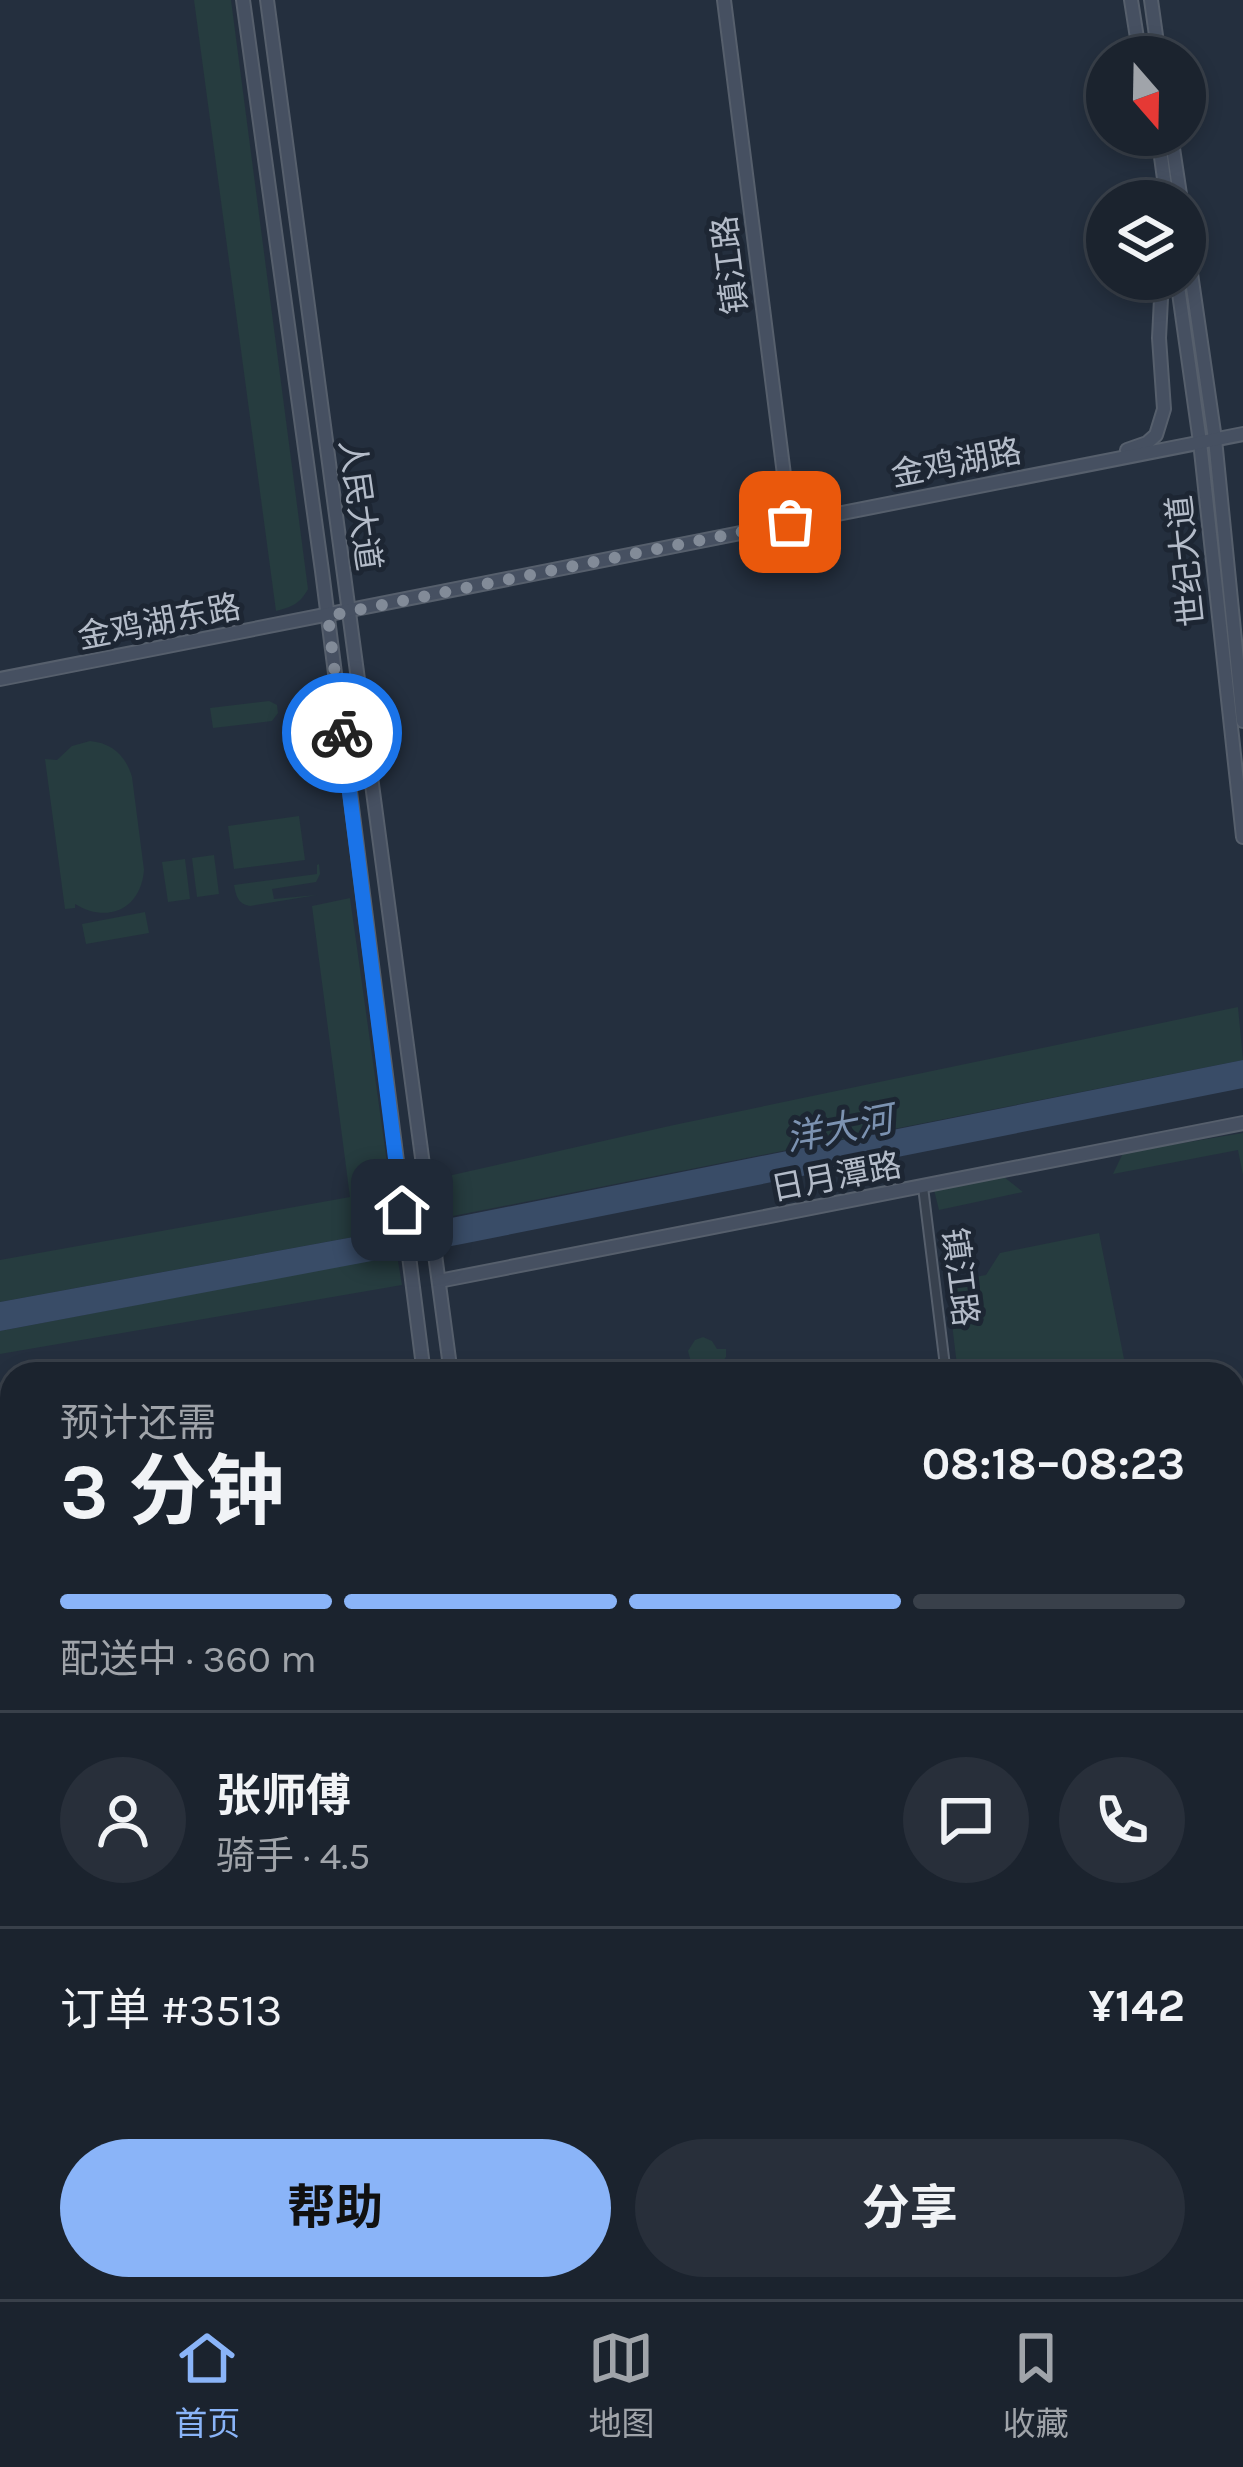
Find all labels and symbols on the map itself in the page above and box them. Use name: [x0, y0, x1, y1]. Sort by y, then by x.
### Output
north arrow: [1086, 36, 1206, 156]
street label: 镇江路: [705, 213, 755, 316]
street label: 金鸡湖路: [888, 432, 1025, 494]
street label: 人民大道: [332, 437, 388, 573]
pin: [739, 471, 841, 573]
street label: 世纪大道: [1160, 493, 1212, 629]
street label: 金鸡湖东路: [75, 588, 244, 656]
courier: [282, 673, 402, 793]
water label: 洋大河: [782, 1097, 902, 1160]
street label: 日月潭路: [768, 1146, 905, 1208]
pin: [351, 1159, 453, 1261]
street label: 镇江路: [935, 1226, 985, 1329]

